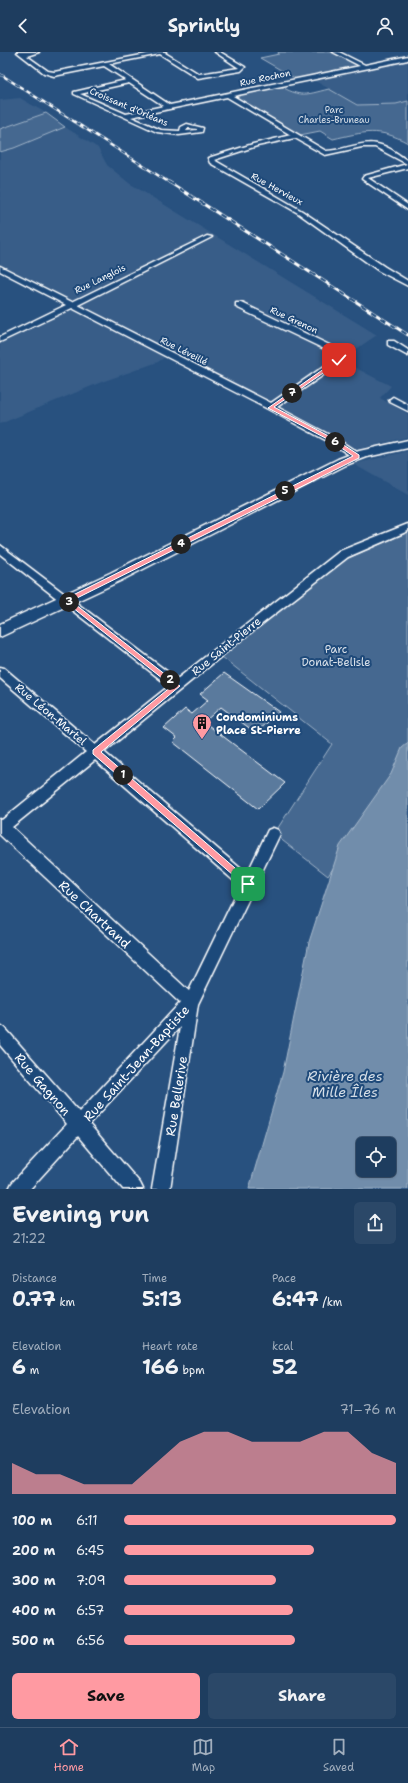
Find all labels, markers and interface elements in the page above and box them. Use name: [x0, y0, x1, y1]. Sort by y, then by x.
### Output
text: Sprintly: [168, 14, 240, 38]
icon: back: [12, 15, 34, 37]
icon: person: [374, 15, 396, 37]
street label: Rue Rochon: [239, 67, 292, 89]
street label: Croissant d'Orléans: [88, 85, 170, 129]
park label: Parc Charles-Bruneau: [298, 104, 370, 126]
street label: Rue Hervieux: [249, 170, 305, 208]
street label: Rue Langlois: [72, 261, 128, 297]
street label: Rue Grenon: [268, 304, 320, 336]
street label: Rue Léveillé: [158, 334, 210, 368]
pin: [322, 343, 356, 377]
icon: check: [328, 349, 350, 371]
pin: 7: [282, 383, 302, 403]
text: 7: [288, 385, 296, 400]
pin: 6: [325, 432, 345, 452]
text: 6: [331, 434, 339, 449]
pin: 5: [275, 481, 295, 501]
text: 5: [282, 483, 288, 498]
pin: 4: [171, 534, 191, 554]
text: 4: [177, 536, 185, 551]
pin: 3: [59, 592, 79, 612]
text: 3: [65, 594, 73, 609]
street label: Rue Saint-Pierre: [188, 614, 264, 679]
park label: Parc Donat-Belisle: [301, 642, 371, 670]
pin: 2: [160, 670, 180, 690]
text: 2: [166, 672, 174, 687]
street label: Rue Léon-Martel: [12, 680, 90, 749]
place label: Condominiums Place St-Pierre: [216, 710, 301, 738]
building icon: Condominiums Place St-Pierre: [191, 712, 213, 740]
pin: 1: [113, 765, 133, 785]
text: 1: [120, 767, 126, 782]
pin: [231, 867, 265, 901]
icon: arrive: [237, 873, 259, 895]
street label: Rue Chartrand: [55, 877, 134, 952]
street label: Rue Saint-Jean-Baptiste: [80, 1002, 193, 1125]
street label: Rue Gagnon: [11, 1050, 74, 1119]
street label: Rue Bellerive: [162, 1055, 191, 1137]
water label: Rivière des Mille Îles: [307, 1067, 383, 1101]
map controls: [356, 1137, 396, 1177]
button: locate: [356, 1137, 396, 1177]
text: Evening run: [12, 1200, 149, 1229]
button: share: [354, 1202, 396, 1244]
text: 21:22: [12, 1230, 46, 1247]
text: Distance: [12, 1271, 57, 1286]
text: Time: [142, 1271, 167, 1286]
text: Pace: [272, 1271, 296, 1286]
text: 0.77: [12, 1286, 56, 1312]
text: 5:13: [142, 1286, 182, 1312]
text: 6:47: [272, 1286, 319, 1312]
text: km: [56, 1295, 75, 1310]
text: /km: [319, 1295, 342, 1310]
text: Elevation: [12, 1339, 61, 1354]
text: Heart rate: [142, 1339, 198, 1354]
text: kcal: [272, 1339, 293, 1354]
text: 6: [12, 1354, 26, 1380]
text: 166: [142, 1354, 179, 1380]
text: 52: [272, 1354, 298, 1380]
text: m: [26, 1363, 39, 1378]
text: bpm: [179, 1363, 205, 1378]
text: Elevation: [12, 1401, 70, 1418]
text: 71–76 m: [340, 1401, 396, 1418]
text: 100 m: [12, 1512, 52, 1529]
text: 6:11: [76, 1512, 98, 1529]
text: 200 m: [12, 1542, 55, 1559]
text: 6:45: [76, 1542, 104, 1559]
text: 300 m: [12, 1572, 56, 1589]
text: 7:09: [76, 1572, 106, 1589]
text: 400 m: [12, 1602, 56, 1619]
text: 6:57: [76, 1602, 104, 1619]
text: 500 m: [12, 1632, 55, 1649]
text: 6:56: [76, 1632, 105, 1649]
button: Save: [12, 1673, 200, 1719]
button: Share: [208, 1673, 396, 1719]
tab: Home: [54, 1736, 84, 1775]
tab: Map: [192, 1736, 215, 1775]
tab: Saved: [323, 1736, 354, 1775]

